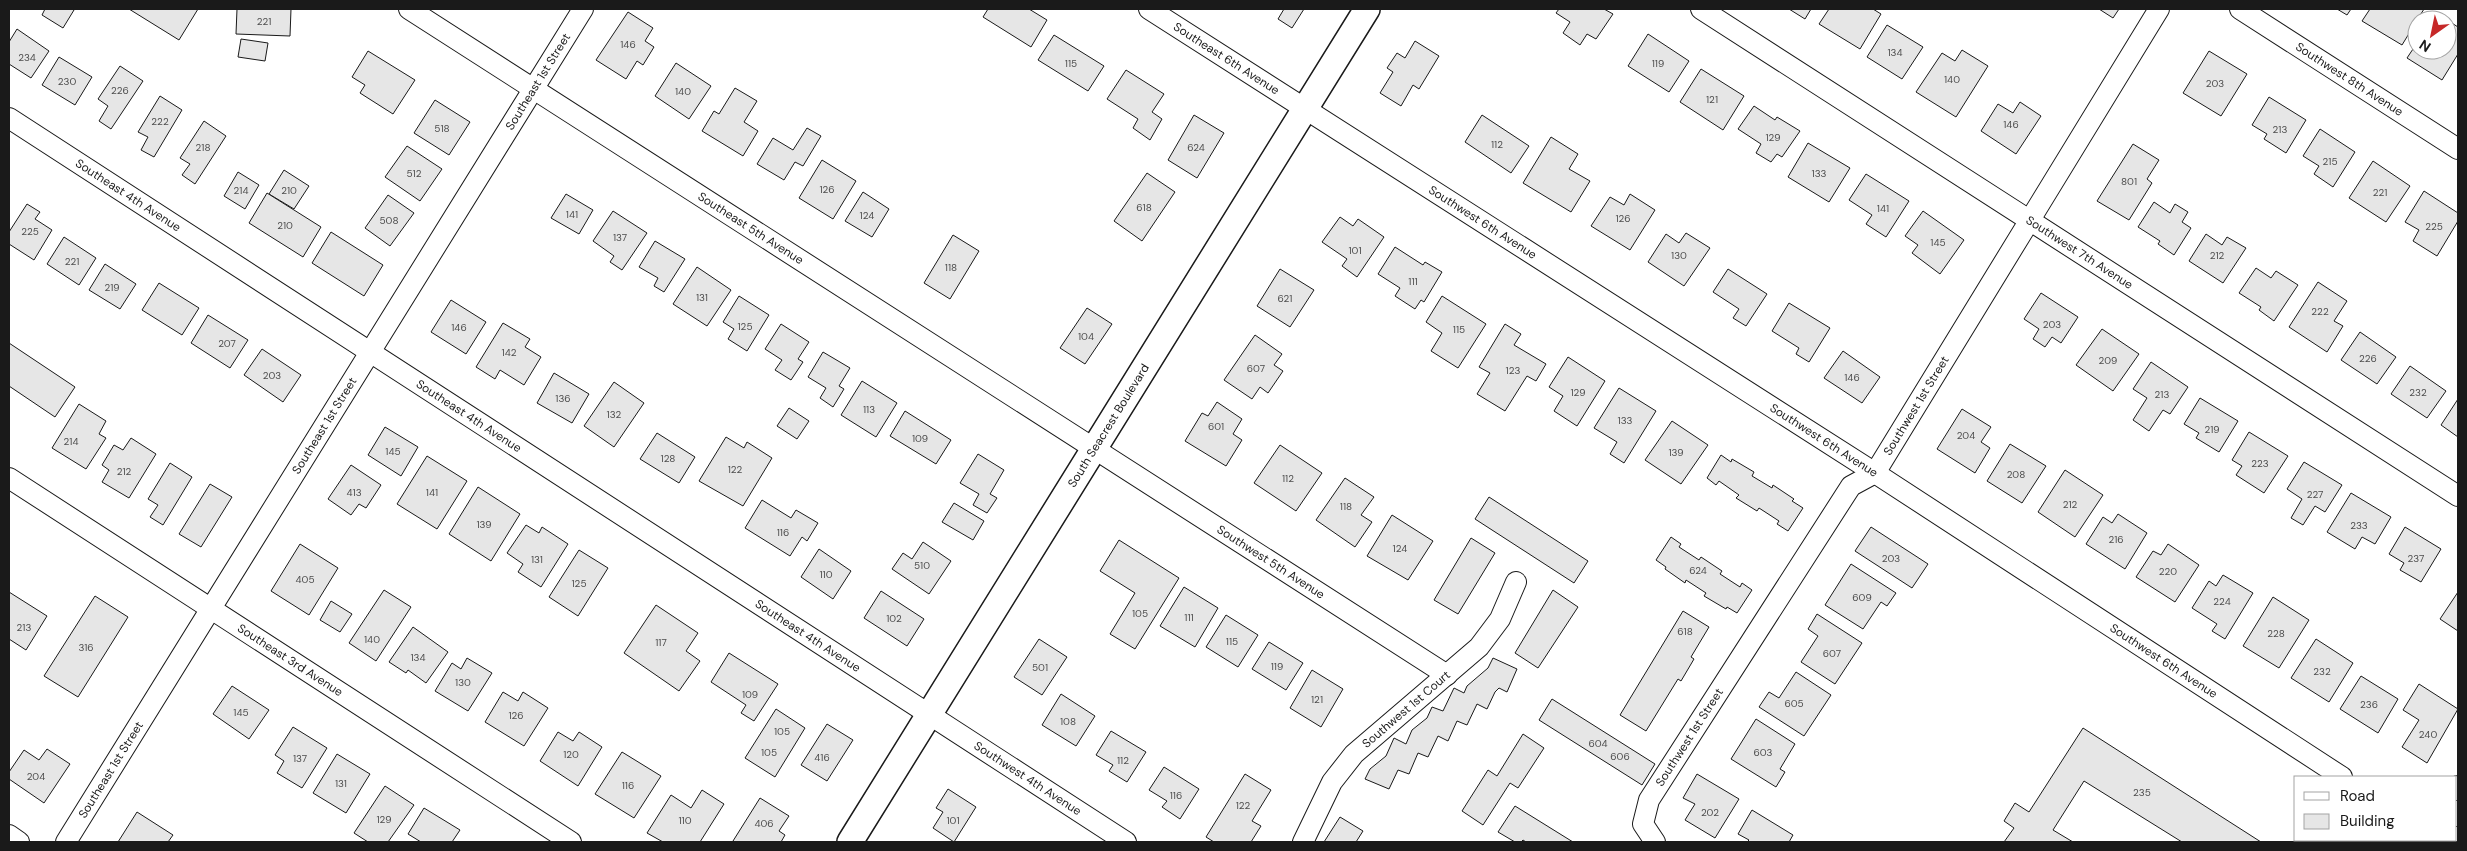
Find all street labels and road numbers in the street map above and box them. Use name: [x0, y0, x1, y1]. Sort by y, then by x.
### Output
street label: Southeast 6th Avenue: [1170, 19, 1283, 98]
street label: Southeast 1st Street: [502, 30, 574, 133]
street label: Southwest 8th Avenue: [2292, 39, 2406, 120]
street label: Southeast 4th Avenue: [72, 155, 184, 235]
street label: Southwest 6th Avenue: [1426, 182, 1540, 263]
street label: Southeast 5th Avenue: [695, 188, 807, 268]
street label: Southwest 7th Avenue: [2023, 212, 2136, 293]
street label: Southwest 1st Street: [1880, 353, 1953, 458]
street label: South Seacrest Boulevard: [1064, 361, 1153, 490]
street label: Southeast 1st Street: [288, 374, 361, 477]
street label: Southeast 4th Avenue: [413, 376, 525, 456]
street label: Southwest 6th Avenue: [1767, 400, 1881, 481]
street label: Southwest 5th Avenue: [1214, 521, 1328, 603]
street label: Southeast 4th Avenue: [752, 596, 864, 676]
street label: Southeast 3rd Avenue: [234, 620, 346, 700]
street label: Southwest 6th Avenue: [2107, 620, 2221, 702]
street label: Southwest 1st Court: [1359, 667, 1454, 752]
street label: Southwest 1st Street: [1652, 685, 1727, 789]
street label: Southeast 1st Street: [75, 718, 147, 821]
street label: Southwest 4th Avenue: [971, 738, 1085, 819]

